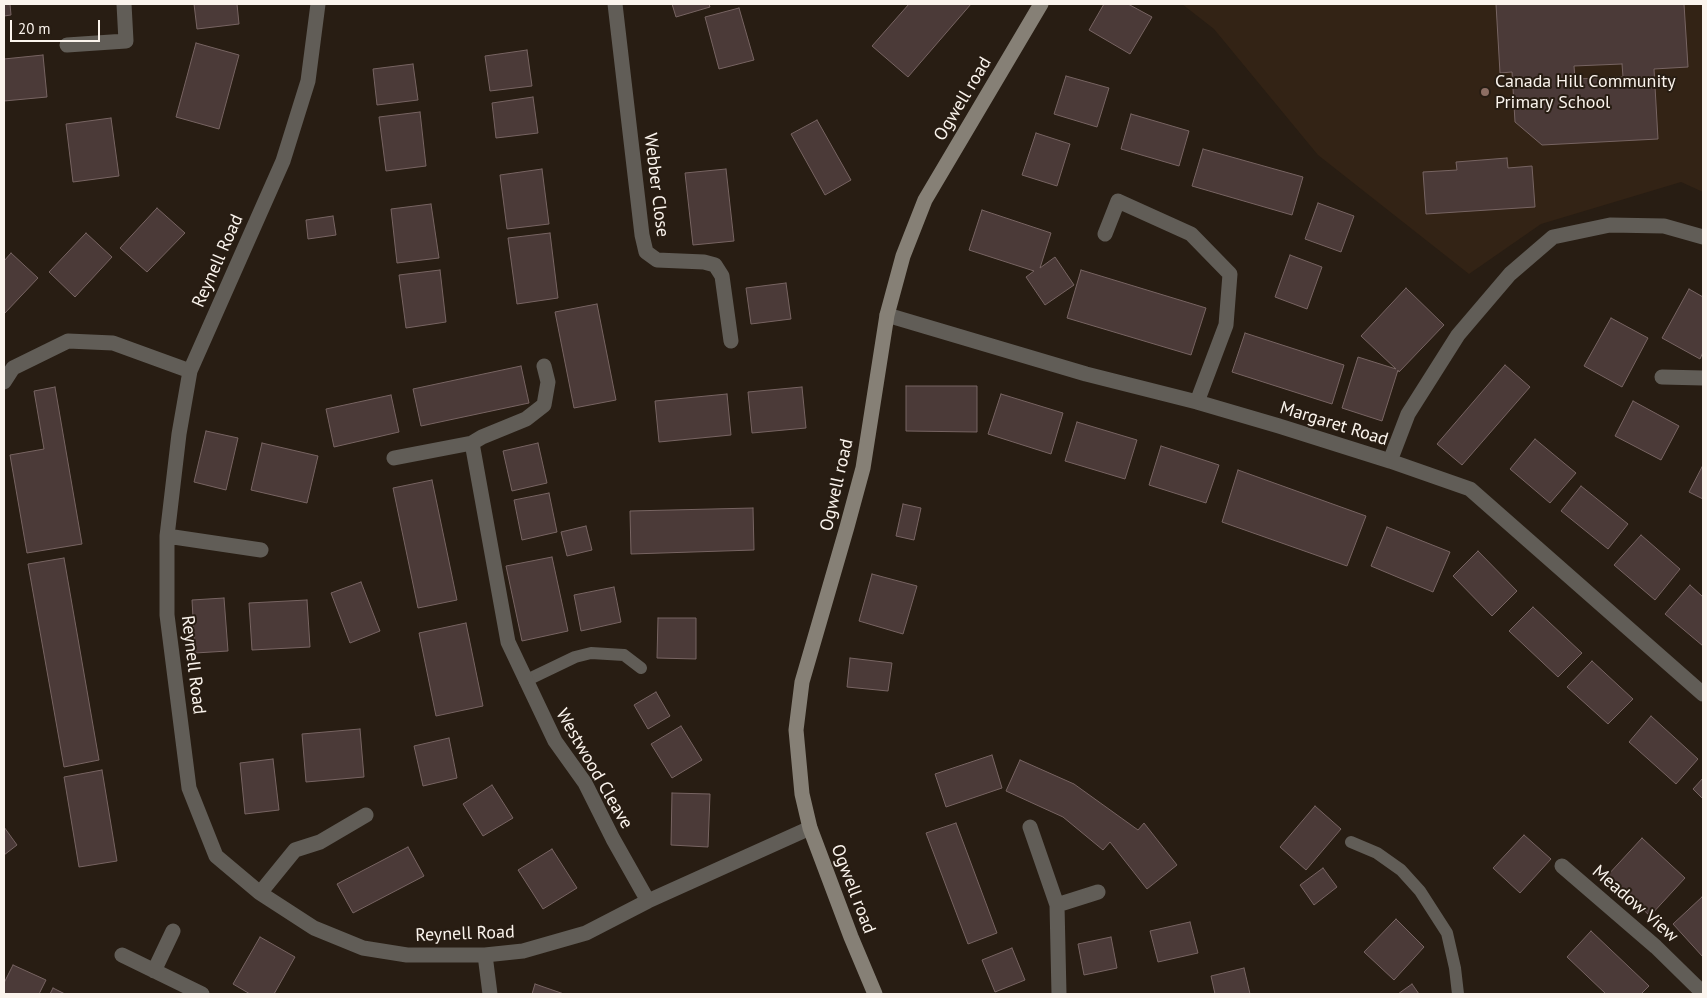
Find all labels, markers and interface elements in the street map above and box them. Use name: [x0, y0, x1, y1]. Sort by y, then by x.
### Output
scale bar: [12, 10, 102, 42]
text: 20 m: [18, 19, 51, 38]
street label: Ogwell road: [930, 53, 996, 145]
place label: Canada Hill Community Primary School: [1495, 71, 1676, 114]
marker: Canada Hill Community Primary School: [1479, 86, 1491, 98]
street label: Webber Close: [639, 132, 673, 238]
street label: Reynell Road: [188, 211, 248, 311]
street label: Margaret Road: [1277, 397, 1391, 451]
street label: Ogwell road: [816, 437, 858, 533]
street label: Reynell Road: [176, 614, 210, 716]
street label: Westwood Cleave: [551, 705, 637, 833]
street label: Ogwell road: [826, 841, 880, 937]
street label: Meadow View: [1588, 861, 1682, 947]
street label: Reynell Road: [415, 921, 515, 947]

